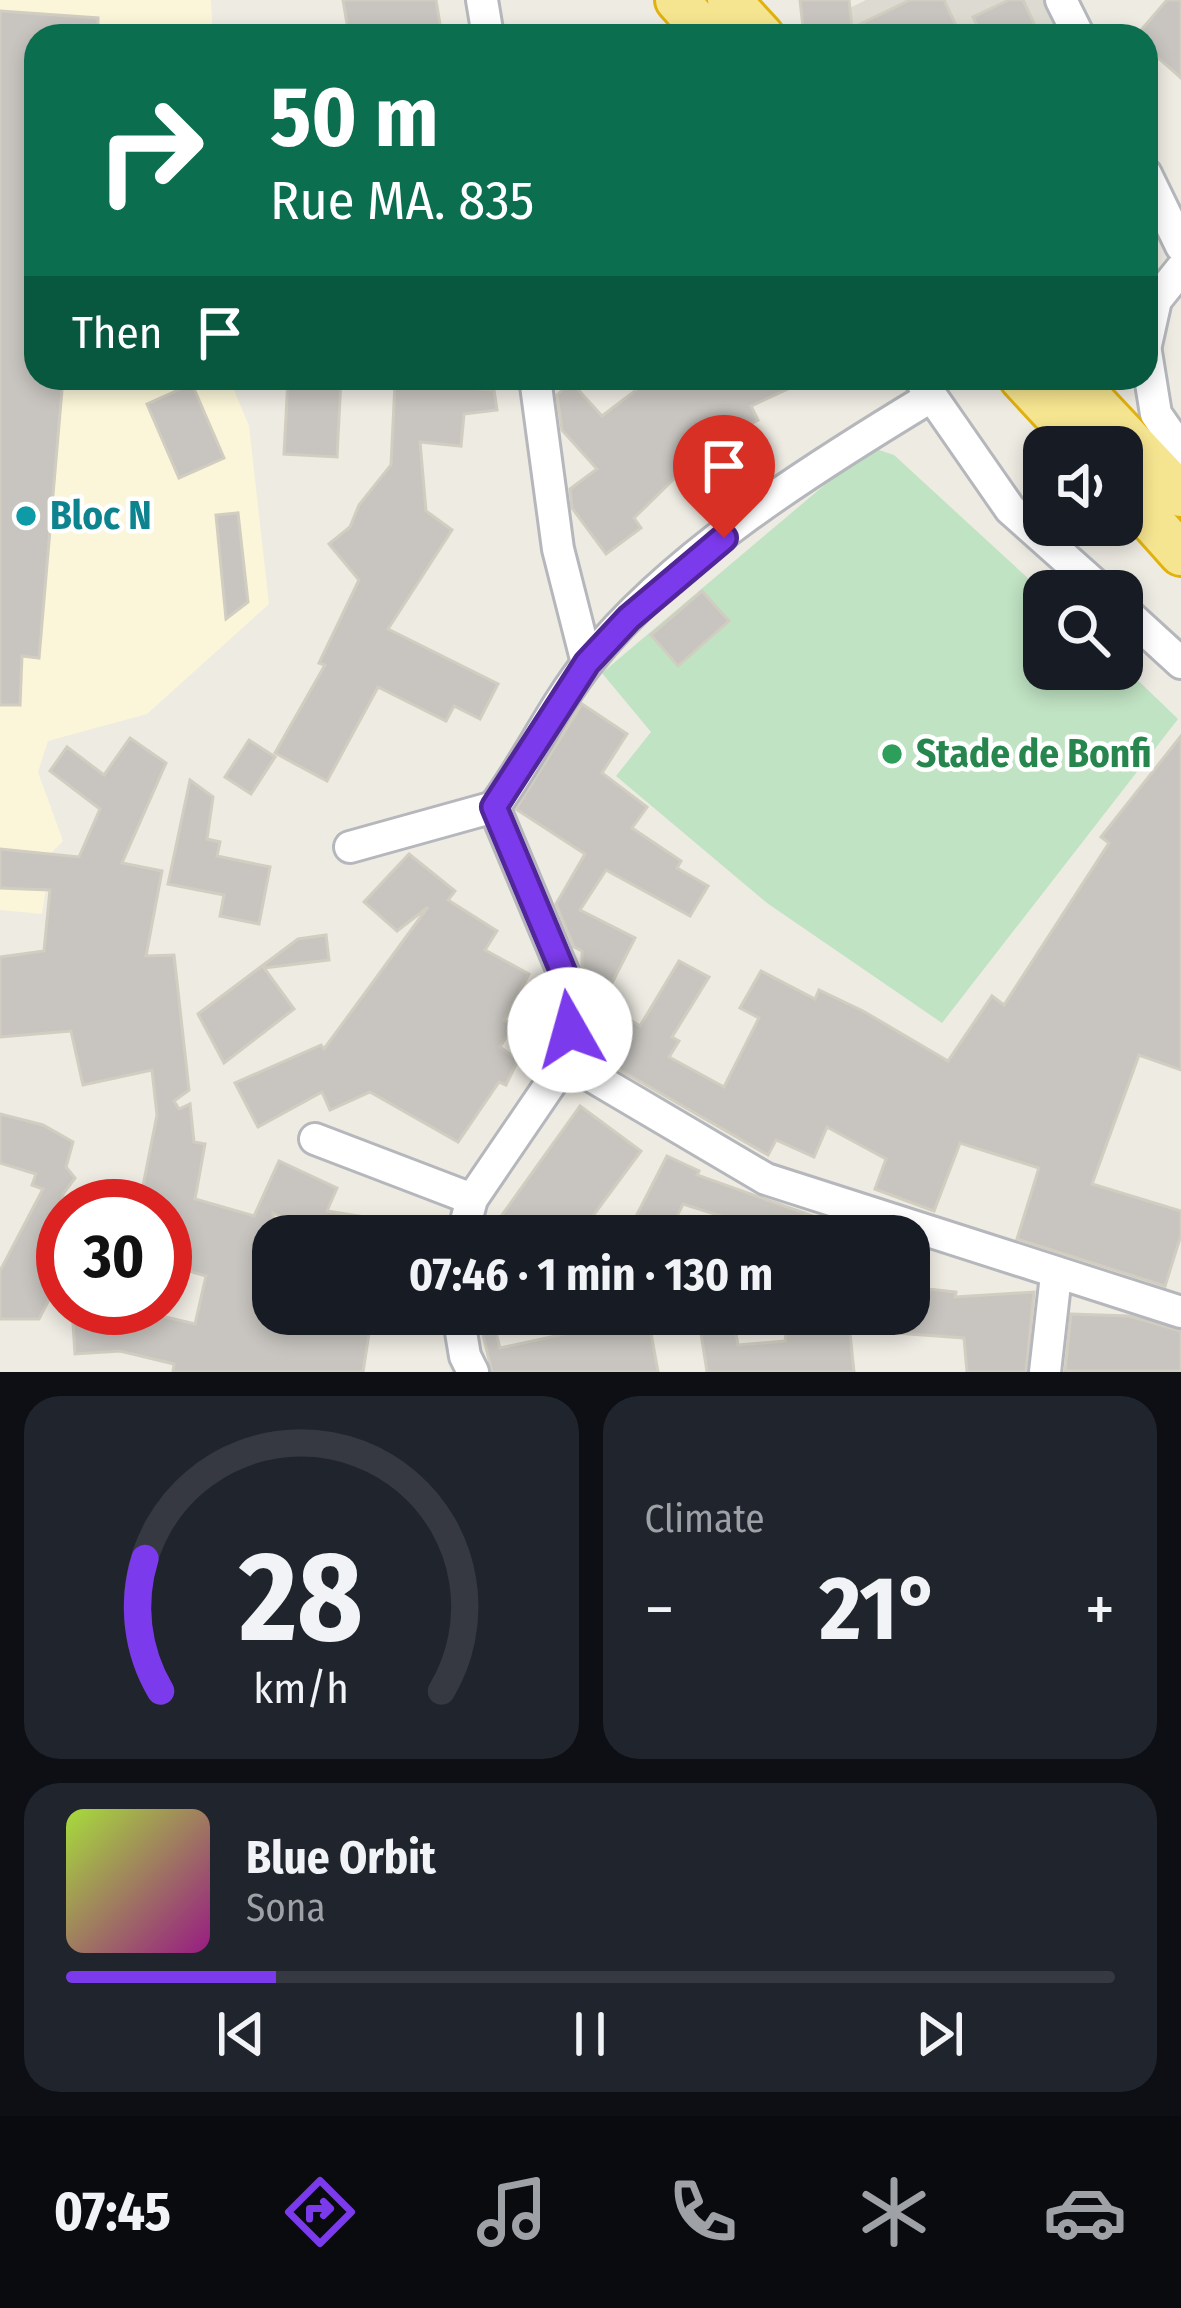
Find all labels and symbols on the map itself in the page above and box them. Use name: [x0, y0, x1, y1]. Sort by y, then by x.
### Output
pin: [673, 415, 775, 538]
place label: Bloc N: [50, 493, 152, 539]
marker: Bloc N: [13, 503, 39, 529]
place label: Stade de Bonfi: [916, 731, 1152, 777]
marker: Stade de Bonfi: [879, 741, 905, 767]
position arrow: [507, 967, 633, 1093]
speed limit sign: 30: [36, 1179, 192, 1335]

